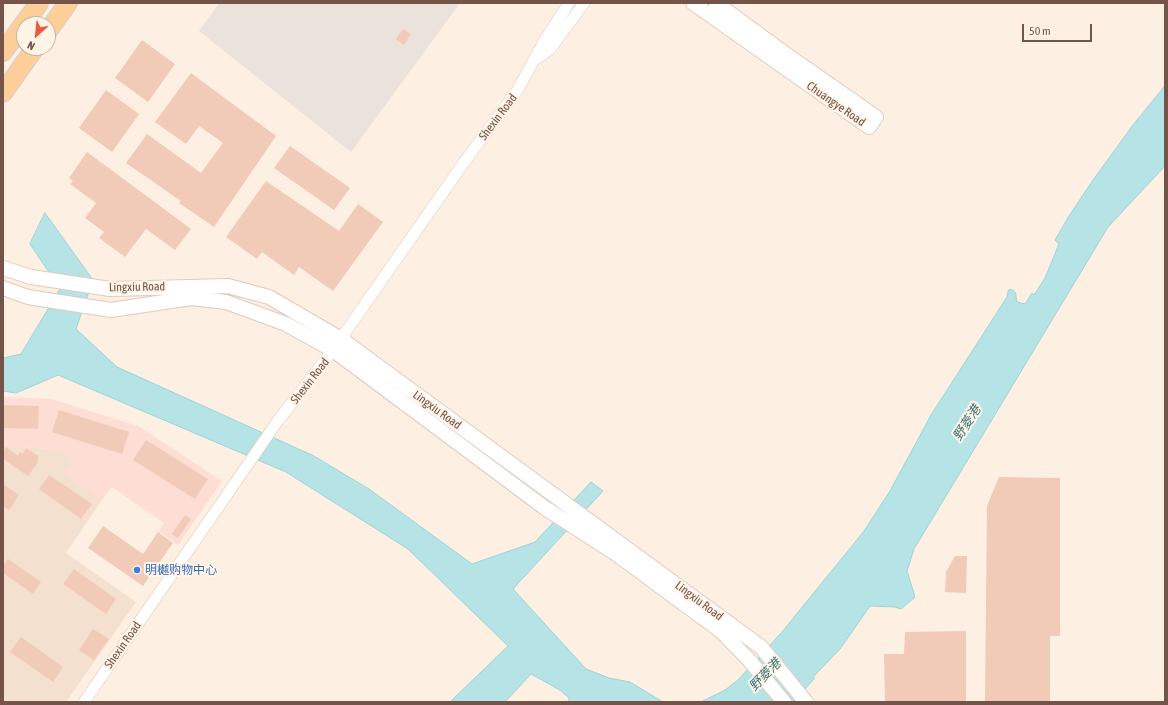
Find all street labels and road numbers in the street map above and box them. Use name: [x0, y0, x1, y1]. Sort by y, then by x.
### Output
street label: Chuangye Road: [804, 78, 868, 130]
street label: Shexin Road: [476, 91, 520, 143]
street label: Lingxiu Road: [109, 279, 165, 295]
street label: Shexin Road: [288, 355, 332, 407]
street label: Lingxiu Road: [410, 388, 464, 432]
street label: Lingxiu Road: [672, 578, 726, 624]
street label: Shexin Road: [102, 619, 144, 671]

